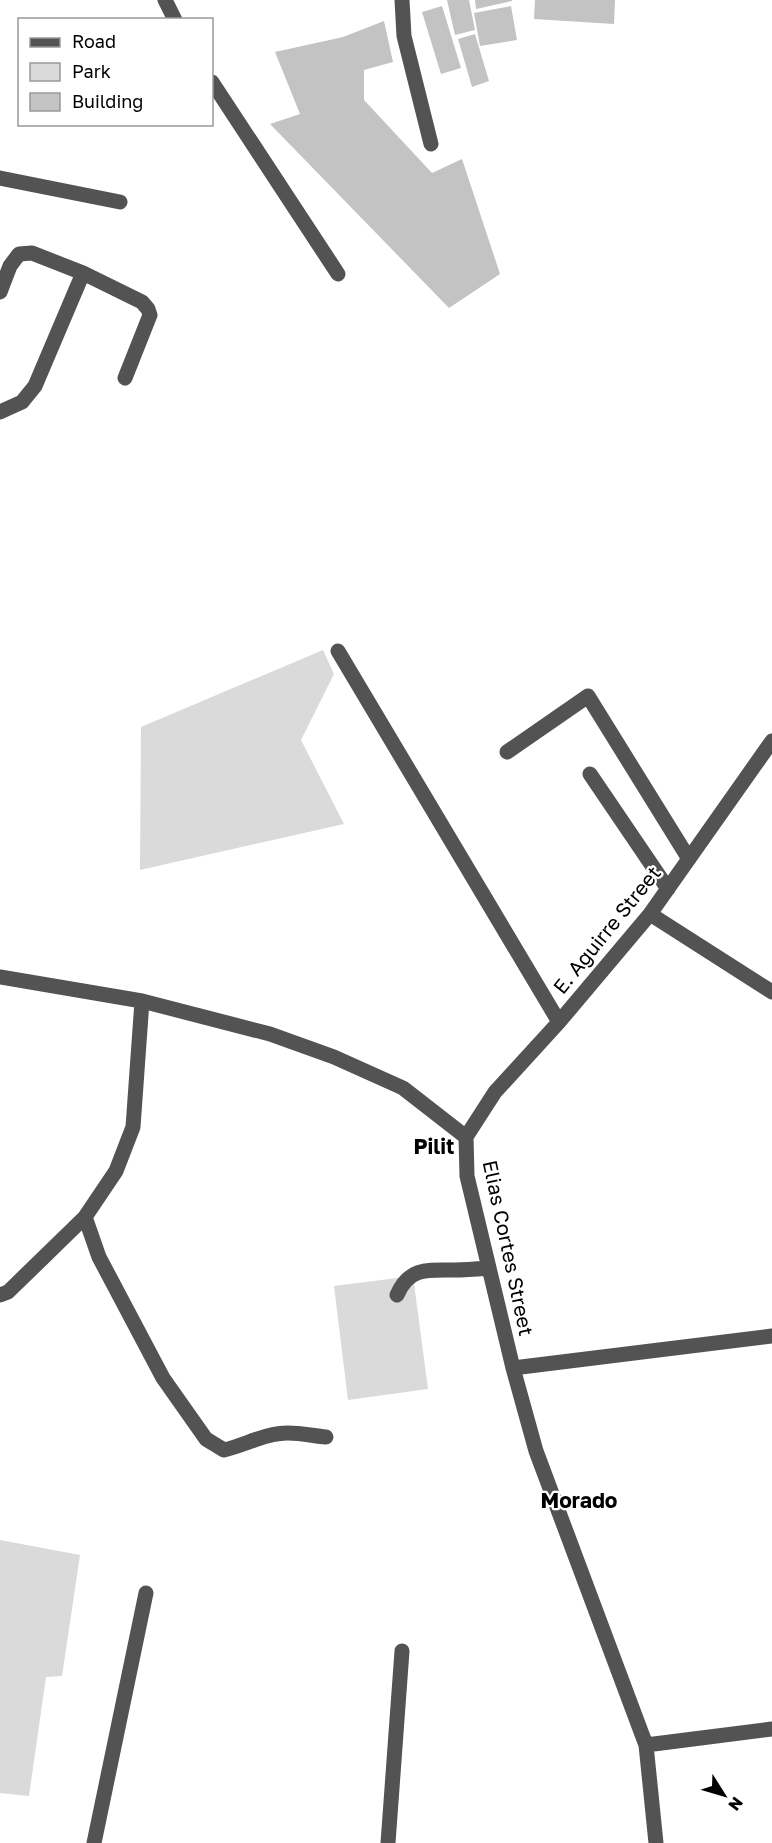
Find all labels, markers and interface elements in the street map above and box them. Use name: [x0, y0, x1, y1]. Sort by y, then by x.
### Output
legend: [18, 18, 213, 126]
text: Road: [72, 30, 116, 52]
text: Park: [72, 60, 111, 82]
text: Building: [72, 90, 143, 112]
street label: E. Aguirre Street: [547, 861, 665, 998]
district label: Pilit: [413, 1133, 455, 1159]
street label: Elias Cortes Street: [479, 1158, 539, 1338]
district label: Morado: [541, 1487, 617, 1513]
north arrow: [694, 1765, 754, 1825]
text: N: [724, 1793, 748, 1815]

